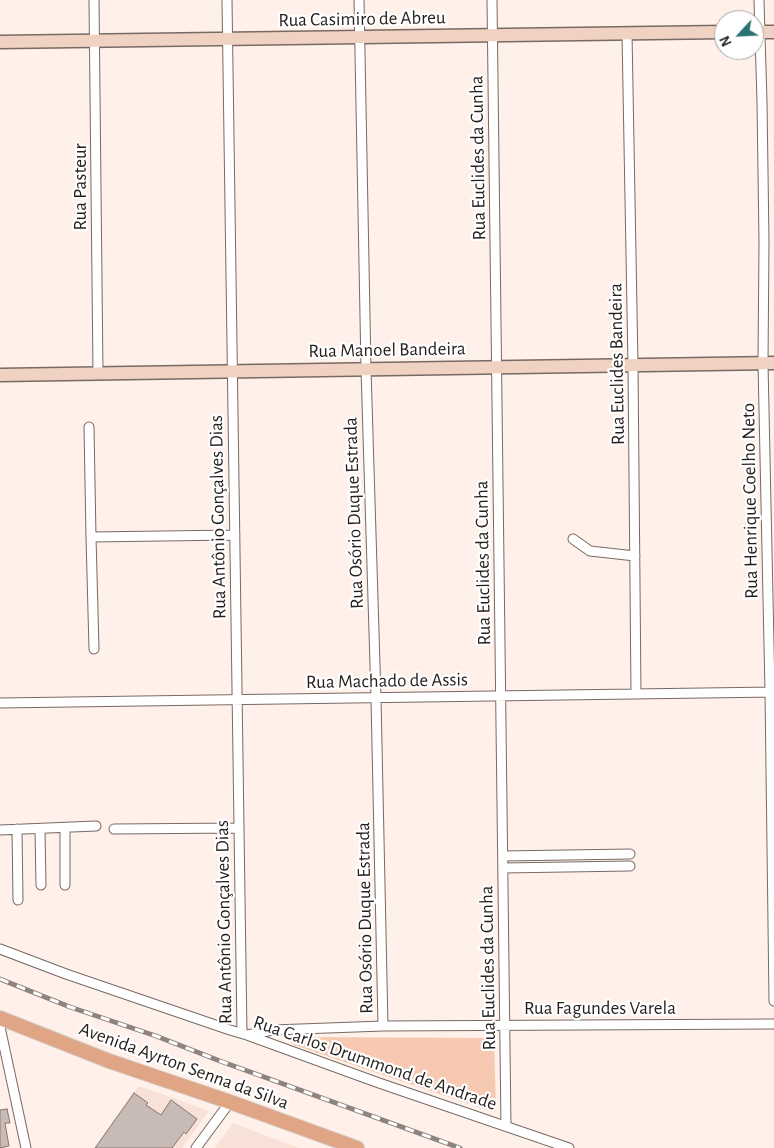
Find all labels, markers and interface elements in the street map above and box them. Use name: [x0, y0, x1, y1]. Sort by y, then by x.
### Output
street label: Rua Casimiro de Abreu: [278, 6, 446, 32]
north arrow: [714, 10, 764, 60]
text: N: [718, 34, 735, 48]
street label: Rua Euclides da Cunha: [465, 75, 491, 241]
street label: Rua Pasteur: [69, 143, 91, 231]
street label: Rua Euclides Bandeira: [604, 283, 630, 445]
street label: Rua Manoel Bandeira: [308, 337, 466, 363]
street label: Rua Henrique Coelho Neto: [737, 403, 763, 599]
street label: Rua Antônio Gonçalves Dias: [205, 415, 231, 619]
street label: Rua Osório Duque Estrada: [339, 417, 369, 609]
street label: Rua Euclides da Cunha: [470, 480, 496, 646]
street label: Rua Machado de Assis: [306, 668, 468, 694]
street label: Rua Antônio Gonçalves Dias: [211, 820, 237, 1024]
street label: Rua Osório Duque Estrada: [352, 822, 378, 1014]
street label: Rua Euclides da Cunha: [475, 885, 501, 1051]
street label: Rua Fagundes Varela: [524, 997, 676, 1019]
street label: Rua Carlos Drummond de Andrade: [250, 1011, 500, 1115]
street label: Avenida Ayrton Senna da Silva: [76, 1017, 292, 1115]

